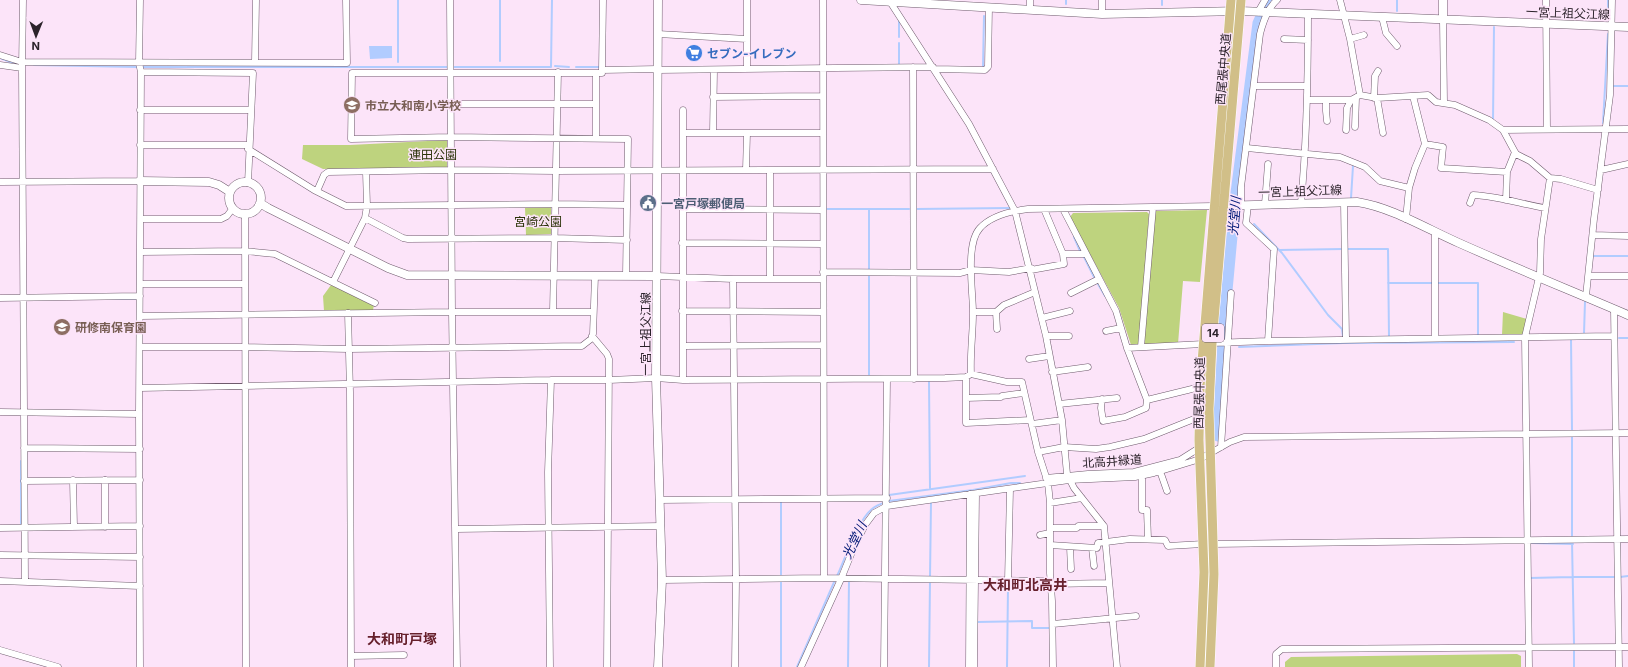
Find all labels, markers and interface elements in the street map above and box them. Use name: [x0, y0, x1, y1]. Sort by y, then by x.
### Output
street label: 一宮上祖父江線: [1526, 4, 1610, 22]
north arrow: [16, 16, 56, 56]
street label: 西尾張中央道: [1212, 32, 1234, 106]
text: N: [32, 39, 40, 53]
supermarket icon: セブン-イレブン: [684, 43, 704, 63]
place label: セブン-イレブン: [707, 46, 797, 61]
school or university icon: 市立大和南小学校: [342, 95, 362, 115]
place label: 市立大和南小学校: [365, 98, 461, 113]
park label: 連田公園: [409, 147, 457, 162]
street label: 一宮上祖父江線: [1258, 182, 1342, 200]
public building icon: 一宮戸塚郵便局: [638, 193, 658, 213]
water label: 光堂川: [1224, 194, 1244, 236]
place label: 一宮戸塚郵便局: [661, 196, 745, 211]
park label: 宮崎公園: [514, 214, 562, 229]
street label: 一宮上祖父江線: [638, 292, 653, 376]
school or university icon: 研修南保育園: [52, 317, 72, 337]
place label: 研修南保育園: [75, 320, 147, 335]
road number: 14: [1202, 324, 1224, 342]
street label: 西尾張中央道: [1191, 357, 1207, 429]
street label: 北高井緑道: [1082, 451, 1142, 471]
water label: 光堂川: [838, 517, 871, 561]
district label: 大和町北高井: [983, 576, 1067, 593]
district label: 大和町戸塚: [367, 630, 437, 647]

